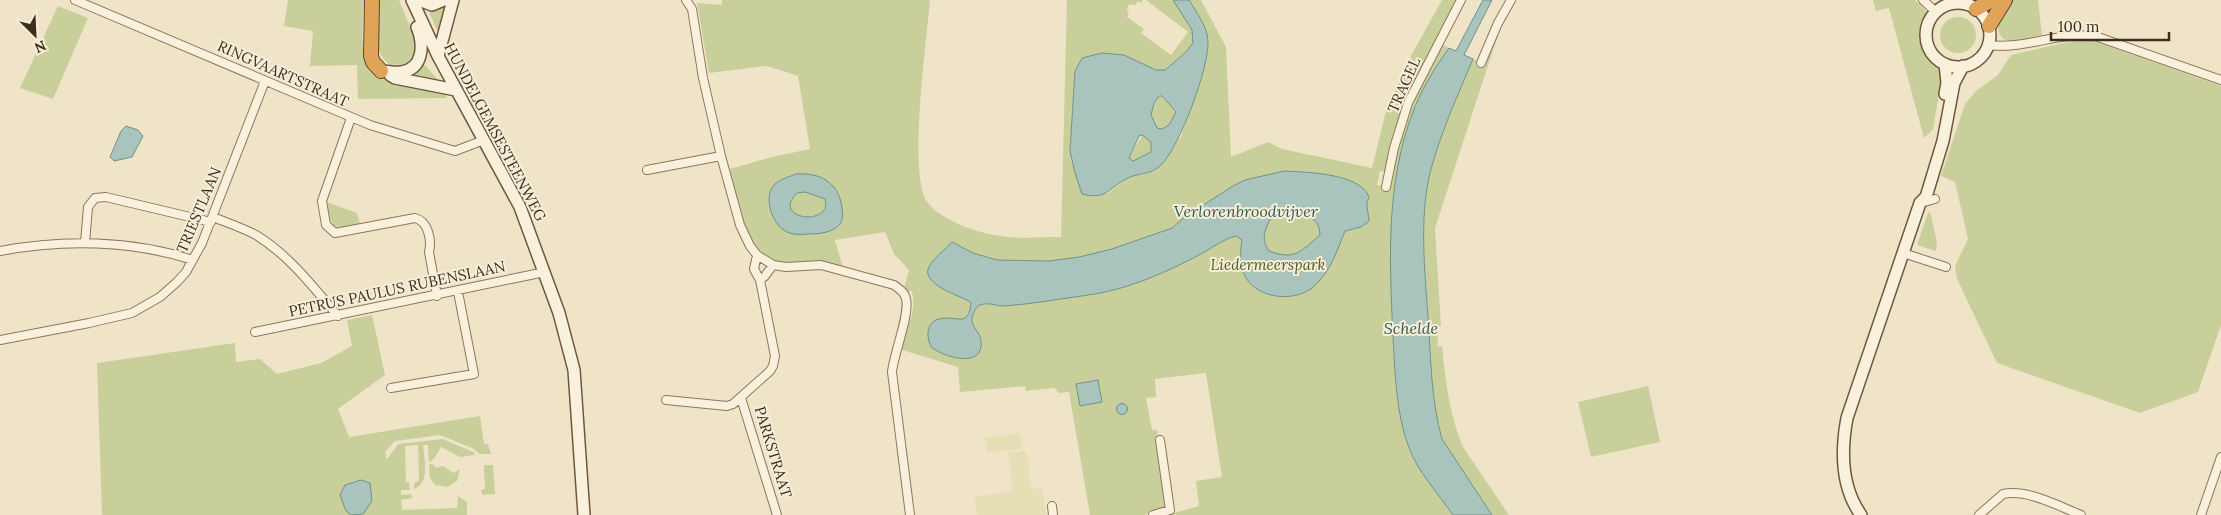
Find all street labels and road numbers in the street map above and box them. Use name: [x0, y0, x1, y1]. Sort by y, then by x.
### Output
street label: RINGVAARTSTRAAT: [215, 36, 352, 111]
street label: HUNDELGEMSESTEENWEG: [440, 39, 551, 225]
street label: TRAGEL: [1383, 54, 1424, 115]
street label: TRIESTLAAN: [172, 164, 225, 256]
street label: PETRUS PAULUS RUBENSLAAN: [287, 256, 507, 321]
street label: PARKSTRAAT: [751, 404, 797, 500]

